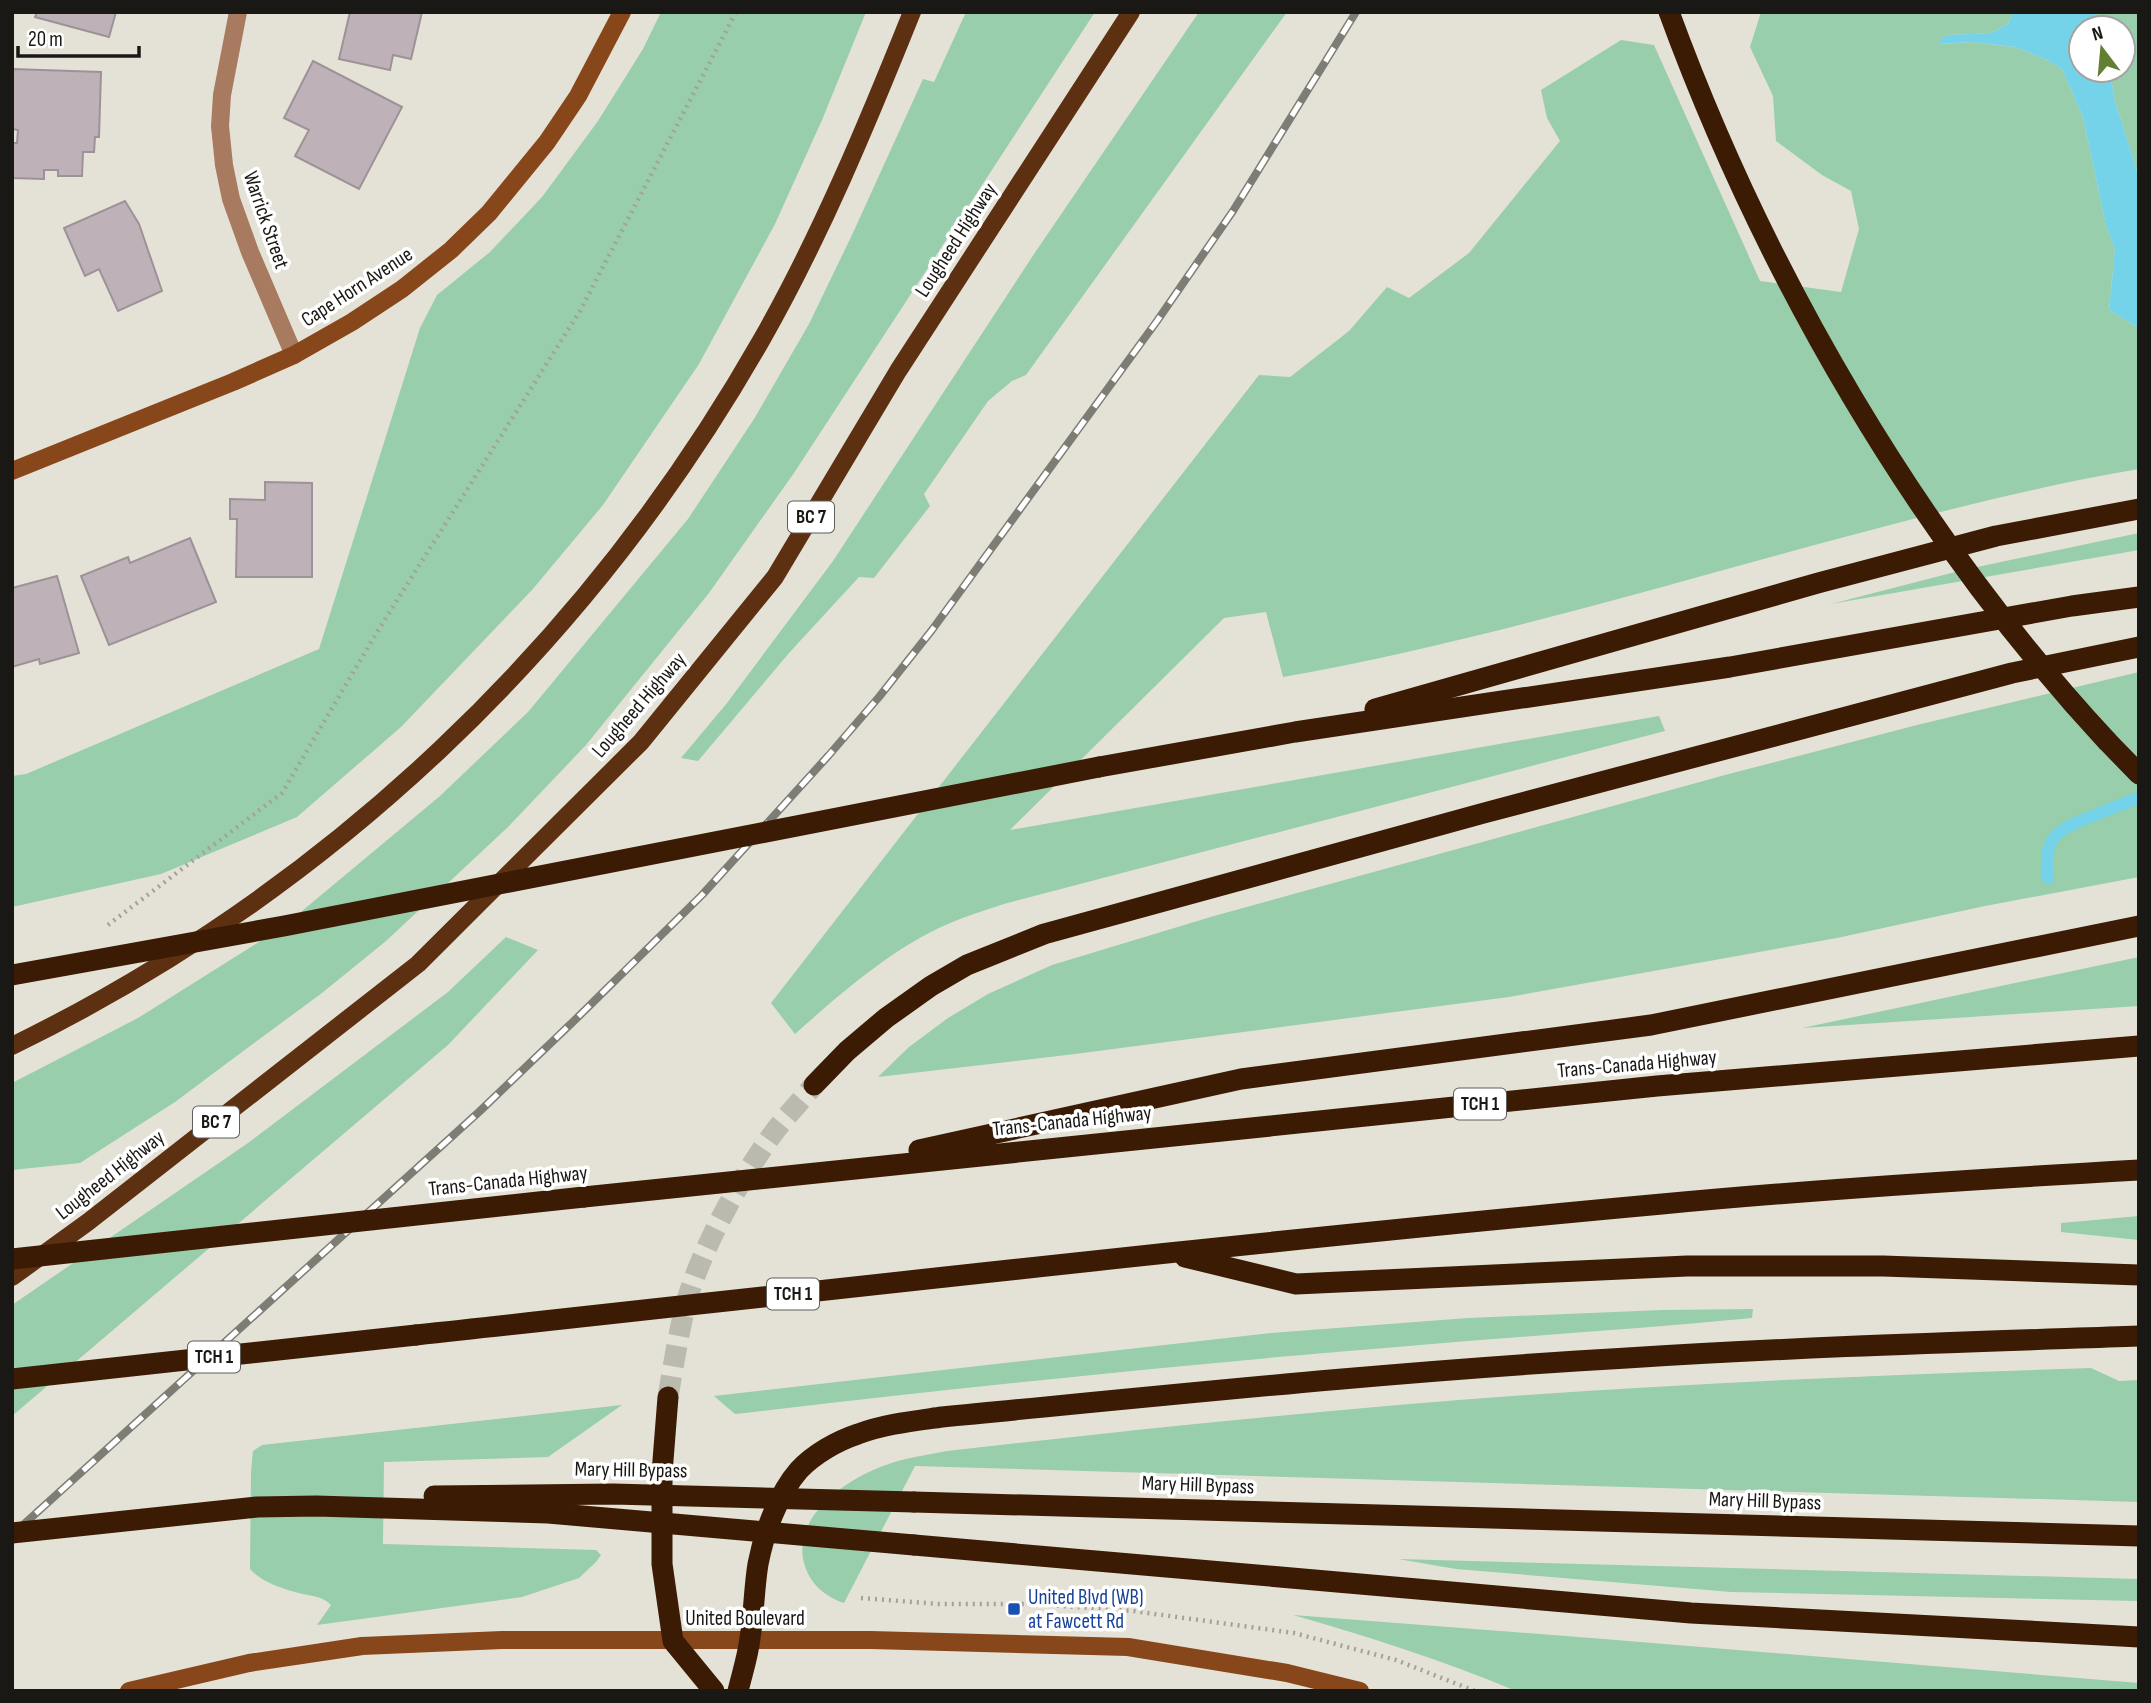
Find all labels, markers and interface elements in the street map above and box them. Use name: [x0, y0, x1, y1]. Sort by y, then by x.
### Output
scale bar: [18, 14, 138, 58]
north arrow: [2067, 14, 2137, 84]
text: N: [2090, 22, 2106, 47]
text: 20 m: [28, 27, 63, 52]
street label: Warrick Street: [238, 168, 294, 272]
street label: Lougheed Highway: [910, 178, 1002, 302]
street label: Cape Horn Avenue: [297, 242, 417, 332]
road number: BC 7: [788, 502, 834, 532]
street label: Lougheed Highway: [587, 647, 691, 763]
street label: Trans-Canada Highway: [1556, 1045, 1718, 1083]
road number: TCH 1: [1454, 1088, 1506, 1120]
street label: Trans-Canada Highway: [991, 1100, 1153, 1142]
road number: BC 7: [193, 1106, 239, 1138]
street label: Lougheed Highway: [51, 1125, 169, 1225]
street label: Trans-Canada Highway: [427, 1160, 589, 1202]
road number: TCH 1: [767, 1278, 819, 1310]
road number: TCH 1: [188, 1342, 240, 1372]
street label: Mary Hill Bypass: [574, 1457, 688, 1483]
street label: Mary Hill Bypass: [1141, 1471, 1255, 1499]
street label: Mary Hill Bypass: [1708, 1487, 1822, 1515]
place label: United Blvd (WB) at Fawcett Rd: [1028, 1585, 1143, 1634]
marker: United Blvd (WB) at Fawcett Rd: [1006, 1601, 1022, 1617]
street label: United Boulevard: [685, 1606, 805, 1631]

